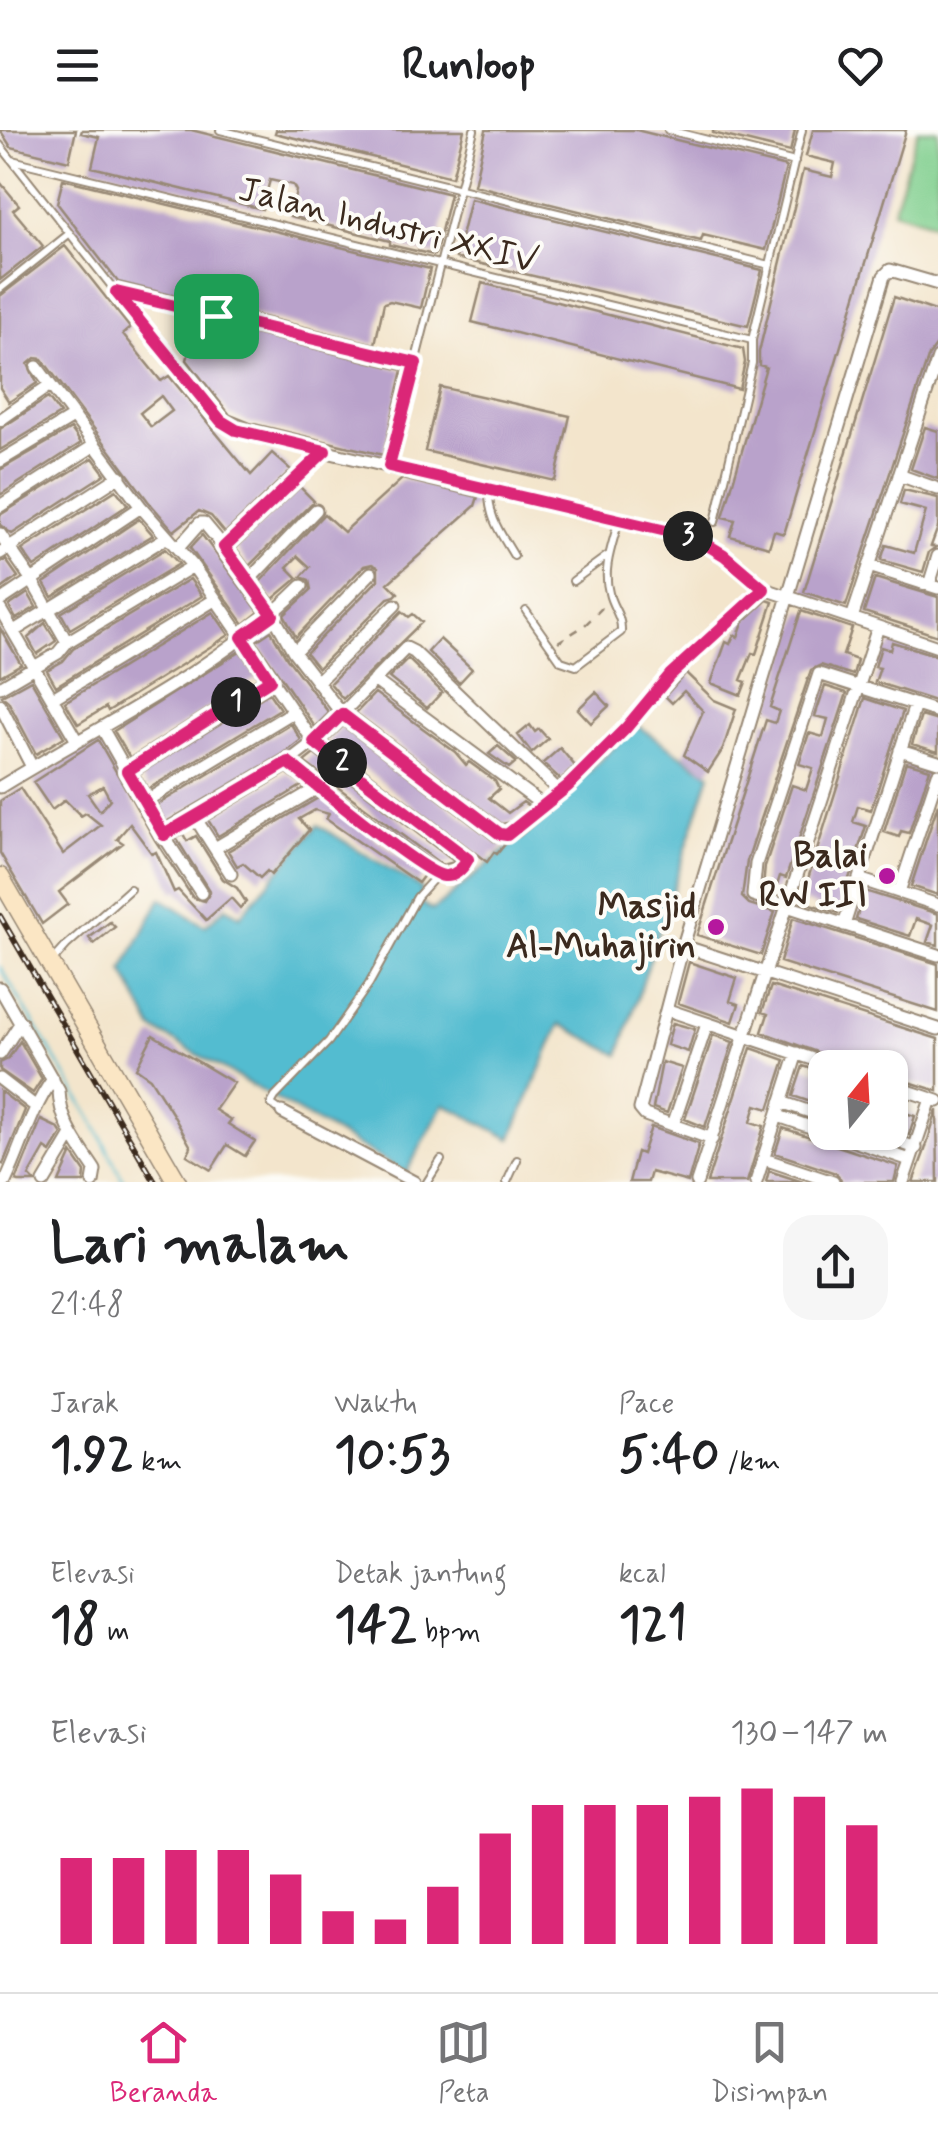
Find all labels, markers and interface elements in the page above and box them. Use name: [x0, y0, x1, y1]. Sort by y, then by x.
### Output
text: Runloop: [402, 36, 536, 95]
icon: menu: [50, 38, 105, 93]
icon: heart: [833, 38, 888, 93]
street label: Jalan Industri XXIV: [234, 167, 542, 285]
pin: [174, 274, 259, 359]
icon: arrive: [189, 289, 244, 344]
pin: 3: [663, 511, 713, 561]
text: 3: [682, 517, 694, 554]
pin: 1: [211, 677, 261, 727]
text: 1: [230, 683, 242, 720]
pin: 2: [317, 738, 367, 788]
text: 2: [335, 744, 349, 781]
place label: Balai RW III: [759, 833, 867, 919]
marker: Balai RW III: [876, 865, 898, 887]
place label: Masjid Al-Muhajirin: [506, 884, 696, 971]
marker: Masjid Al-Muhajirin: [705, 916, 727, 938]
north arrow: [808, 1050, 908, 1150]
map controls: [808, 1050, 908, 1150]
text: Lari malam: [50, 1210, 350, 1282]
button: share: [783, 1215, 888, 1320]
text: 21:48: [50, 1284, 124, 1326]
text: Jarak: [50, 1386, 119, 1423]
text: Waktu: [334, 1386, 417, 1423]
text: Pace: [619, 1386, 674, 1423]
text: 1.92: [50, 1423, 134, 1489]
text: 10:53: [334, 1423, 450, 1489]
text: 5:40: [619, 1423, 720, 1489]
text: km: [134, 1444, 182, 1481]
text: /km: [720, 1444, 780, 1481]
text: Elevasi: [50, 1556, 135, 1593]
text: Detak jantung: [334, 1556, 507, 1593]
text: kcal: [619, 1556, 666, 1593]
text: 18: [50, 1593, 100, 1659]
text: 142: [334, 1593, 417, 1659]
text: 121: [619, 1593, 687, 1659]
text: m: [100, 1614, 130, 1651]
text: bpm: [417, 1614, 481, 1651]
text: Elevasi: [50, 1712, 147, 1754]
text: 130–147 m: [731, 1712, 888, 1754]
tab: Beranda: [110, 2015, 217, 2112]
tab: Peta: [436, 2015, 491, 2112]
tab: Disimpan: [711, 2015, 828, 2112]

